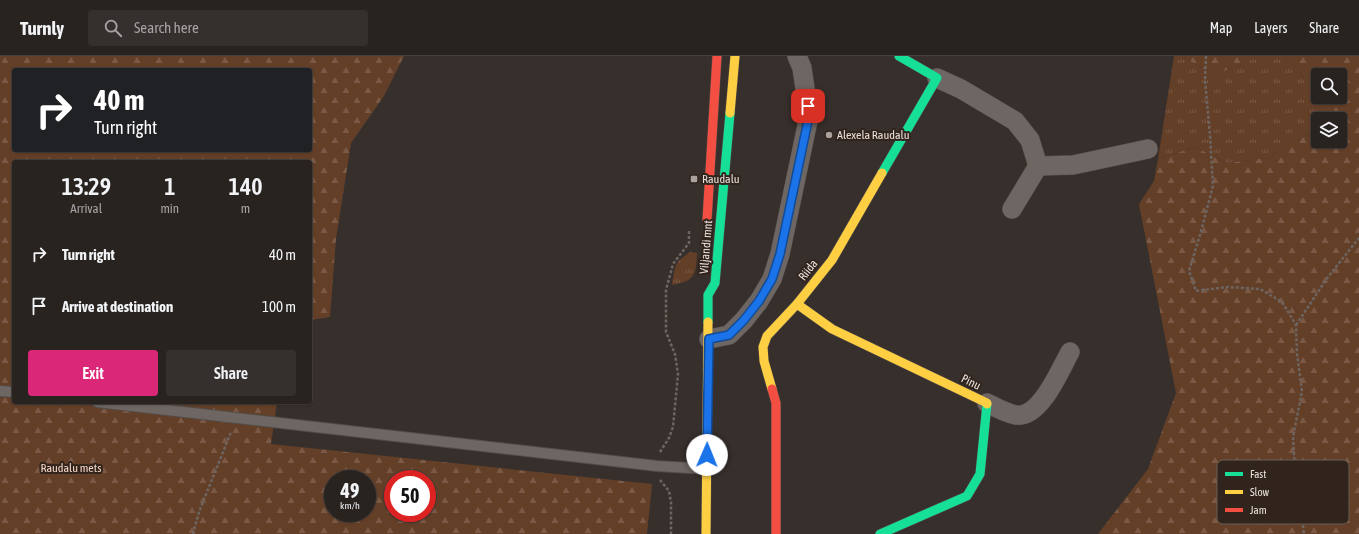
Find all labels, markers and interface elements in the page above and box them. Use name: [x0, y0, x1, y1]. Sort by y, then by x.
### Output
search box: [88, 10, 368, 46]
text: Turnly: [20, 17, 64, 39]
icon: search: [102, 17, 124, 39]
text: Search here: [134, 19, 199, 36]
text: Map: [1210, 20, 1232, 36]
text: Layers: [1254, 20, 1287, 36]
text: Share: [1309, 20, 1339, 36]
map controls: [1311, 68, 1347, 148]
button: search: [1311, 68, 1347, 104]
icon: right: [28, 84, 80, 136]
text: 40 m: [94, 84, 144, 116]
pin: [791, 89, 825, 123]
icon: arrive: [797, 95, 819, 117]
button: layers: [1311, 112, 1347, 148]
text: Turn right: [94, 117, 157, 138]
place label: Alexela Raudalu: [837, 128, 910, 142]
marker: Alexela Raudalu: [824, 130, 834, 140]
place label: Raudalu: [702, 172, 740, 186]
text: 13:29: [62, 173, 111, 200]
text: 1: [164, 173, 175, 200]
text: 140: [229, 173, 262, 200]
marker: Raudalu: [689, 174, 699, 184]
text: Arrival: [70, 201, 102, 216]
text: min: [160, 201, 179, 216]
text: m: [241, 201, 250, 216]
street label: Viljandi mnt: [697, 219, 715, 275]
icon: right: [28, 243, 50, 265]
text: Turn right: [62, 246, 115, 263]
text: 40 m: [269, 246, 296, 263]
street label: Riida: [795, 257, 821, 283]
icon: arrive: [28, 295, 50, 317]
text: Arrive at destination: [62, 298, 173, 315]
text: 100 m: [262, 298, 296, 315]
button: Exit: [28, 350, 158, 396]
button: Share: [166, 350, 296, 396]
street label: Pinu: [959, 371, 983, 393]
position arrow: [686, 434, 728, 476]
legend: [1217, 460, 1349, 524]
park label: Raudalu mets: [40, 461, 102, 475]
text: Fast: [1250, 468, 1266, 480]
speed limit sign: 50: [384, 470, 436, 522]
text: 49: [341, 479, 359, 502]
text: Slow: [1250, 486, 1269, 498]
text: km/h: [340, 500, 360, 511]
text: Jam: [1250, 504, 1267, 516]

